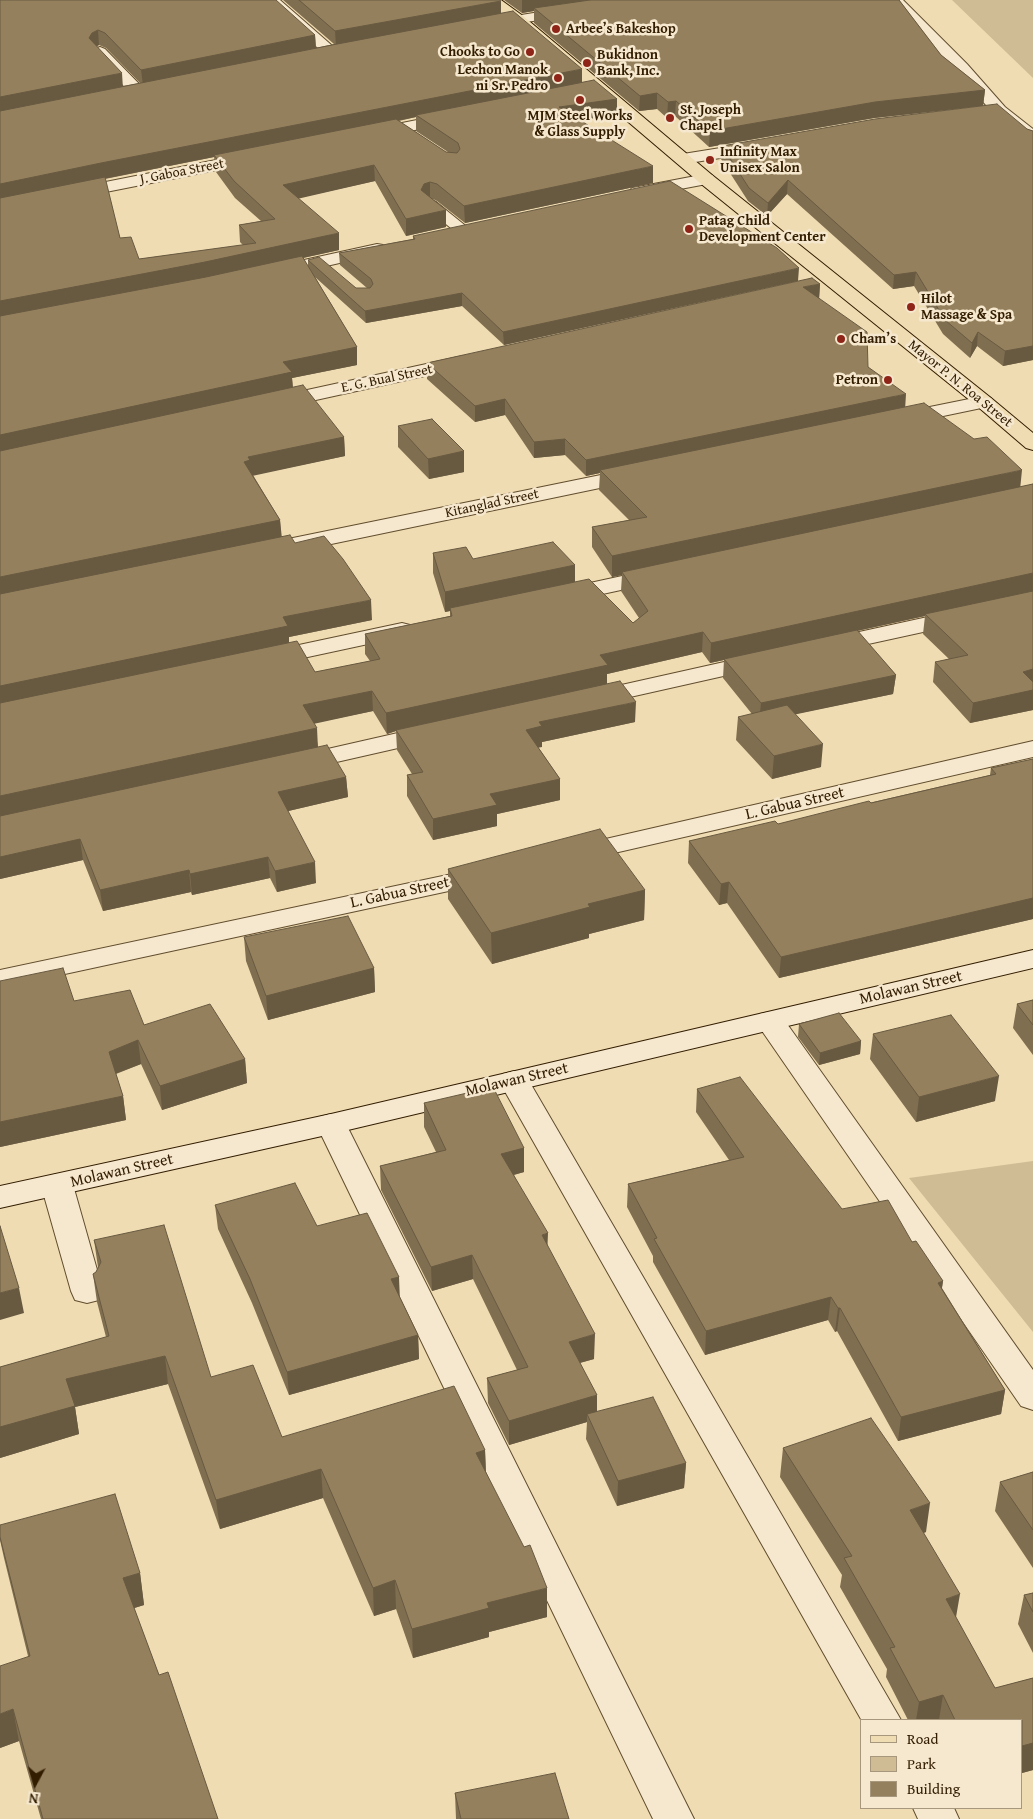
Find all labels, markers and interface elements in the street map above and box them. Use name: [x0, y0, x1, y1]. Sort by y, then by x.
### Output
place label: Arbee’s Bakeshop: [566, 21, 676, 37]
marker: Arbee’s Bakeshop: [550, 23, 562, 35]
place label: Chooks to Go: [440, 44, 520, 60]
marker: Chooks to Go: [524, 46, 536, 58]
place label: Bukidnon Bank, Inc.: [597, 47, 660, 80]
marker: Bukidnon Bank, Inc.: [581, 57, 593, 69]
place label: Lechon Manok ni Sr. Pedro: [458, 62, 548, 94]
marker: Lechon Manok ni Sr. Pedro: [552, 72, 564, 84]
marker: MJM Steel Works & Glass Supply: [574, 94, 586, 106]
place label: St. Joseph Chapel: [680, 102, 741, 134]
place label: MJM Steel Works & Glass Supply: [527, 108, 633, 140]
marker: St. Joseph Chapel: [664, 112, 676, 124]
place label: Infinity Max Unisex Salon: [720, 144, 800, 176]
marker: Infinity Max Unisex Salon: [704, 154, 716, 166]
street label: J. Gaboa Street: [139, 156, 225, 188]
place label: Patag Child Development Center: [699, 213, 826, 246]
marker: Patag Child Development Center: [683, 223, 695, 235]
place label: Hilot Massage & Spa: [921, 291, 1012, 324]
marker: Hilot Massage & Spa: [905, 301, 917, 313]
place label: Cham’s: [851, 331, 896, 347]
marker: Cham’s: [835, 333, 847, 345]
street label: Mayor P. N. Roa Street: [904, 337, 1016, 431]
street label: E. G. Bual Street: [340, 361, 434, 397]
place label: Petron: [836, 372, 878, 388]
marker: Petron: [882, 374, 894, 386]
street label: Kitanglad Street: [444, 486, 540, 522]
street label: L. Gabua Street: [744, 783, 846, 825]
street label: L. Gabua Street: [349, 873, 451, 913]
street label: Molawan Street: [858, 967, 964, 1009]
street label: Molawan Street: [464, 1059, 570, 1101]
street label: Molawan Street: [69, 1150, 175, 1192]
legend: [860, 1719, 1023, 1809]
text: Road: [907, 1728, 938, 1749]
text: Park: [907, 1753, 936, 1774]
north arrow: [10, 1759, 60, 1809]
text: Building: [907, 1778, 960, 1799]
text: N: [28, 1788, 39, 1809]

